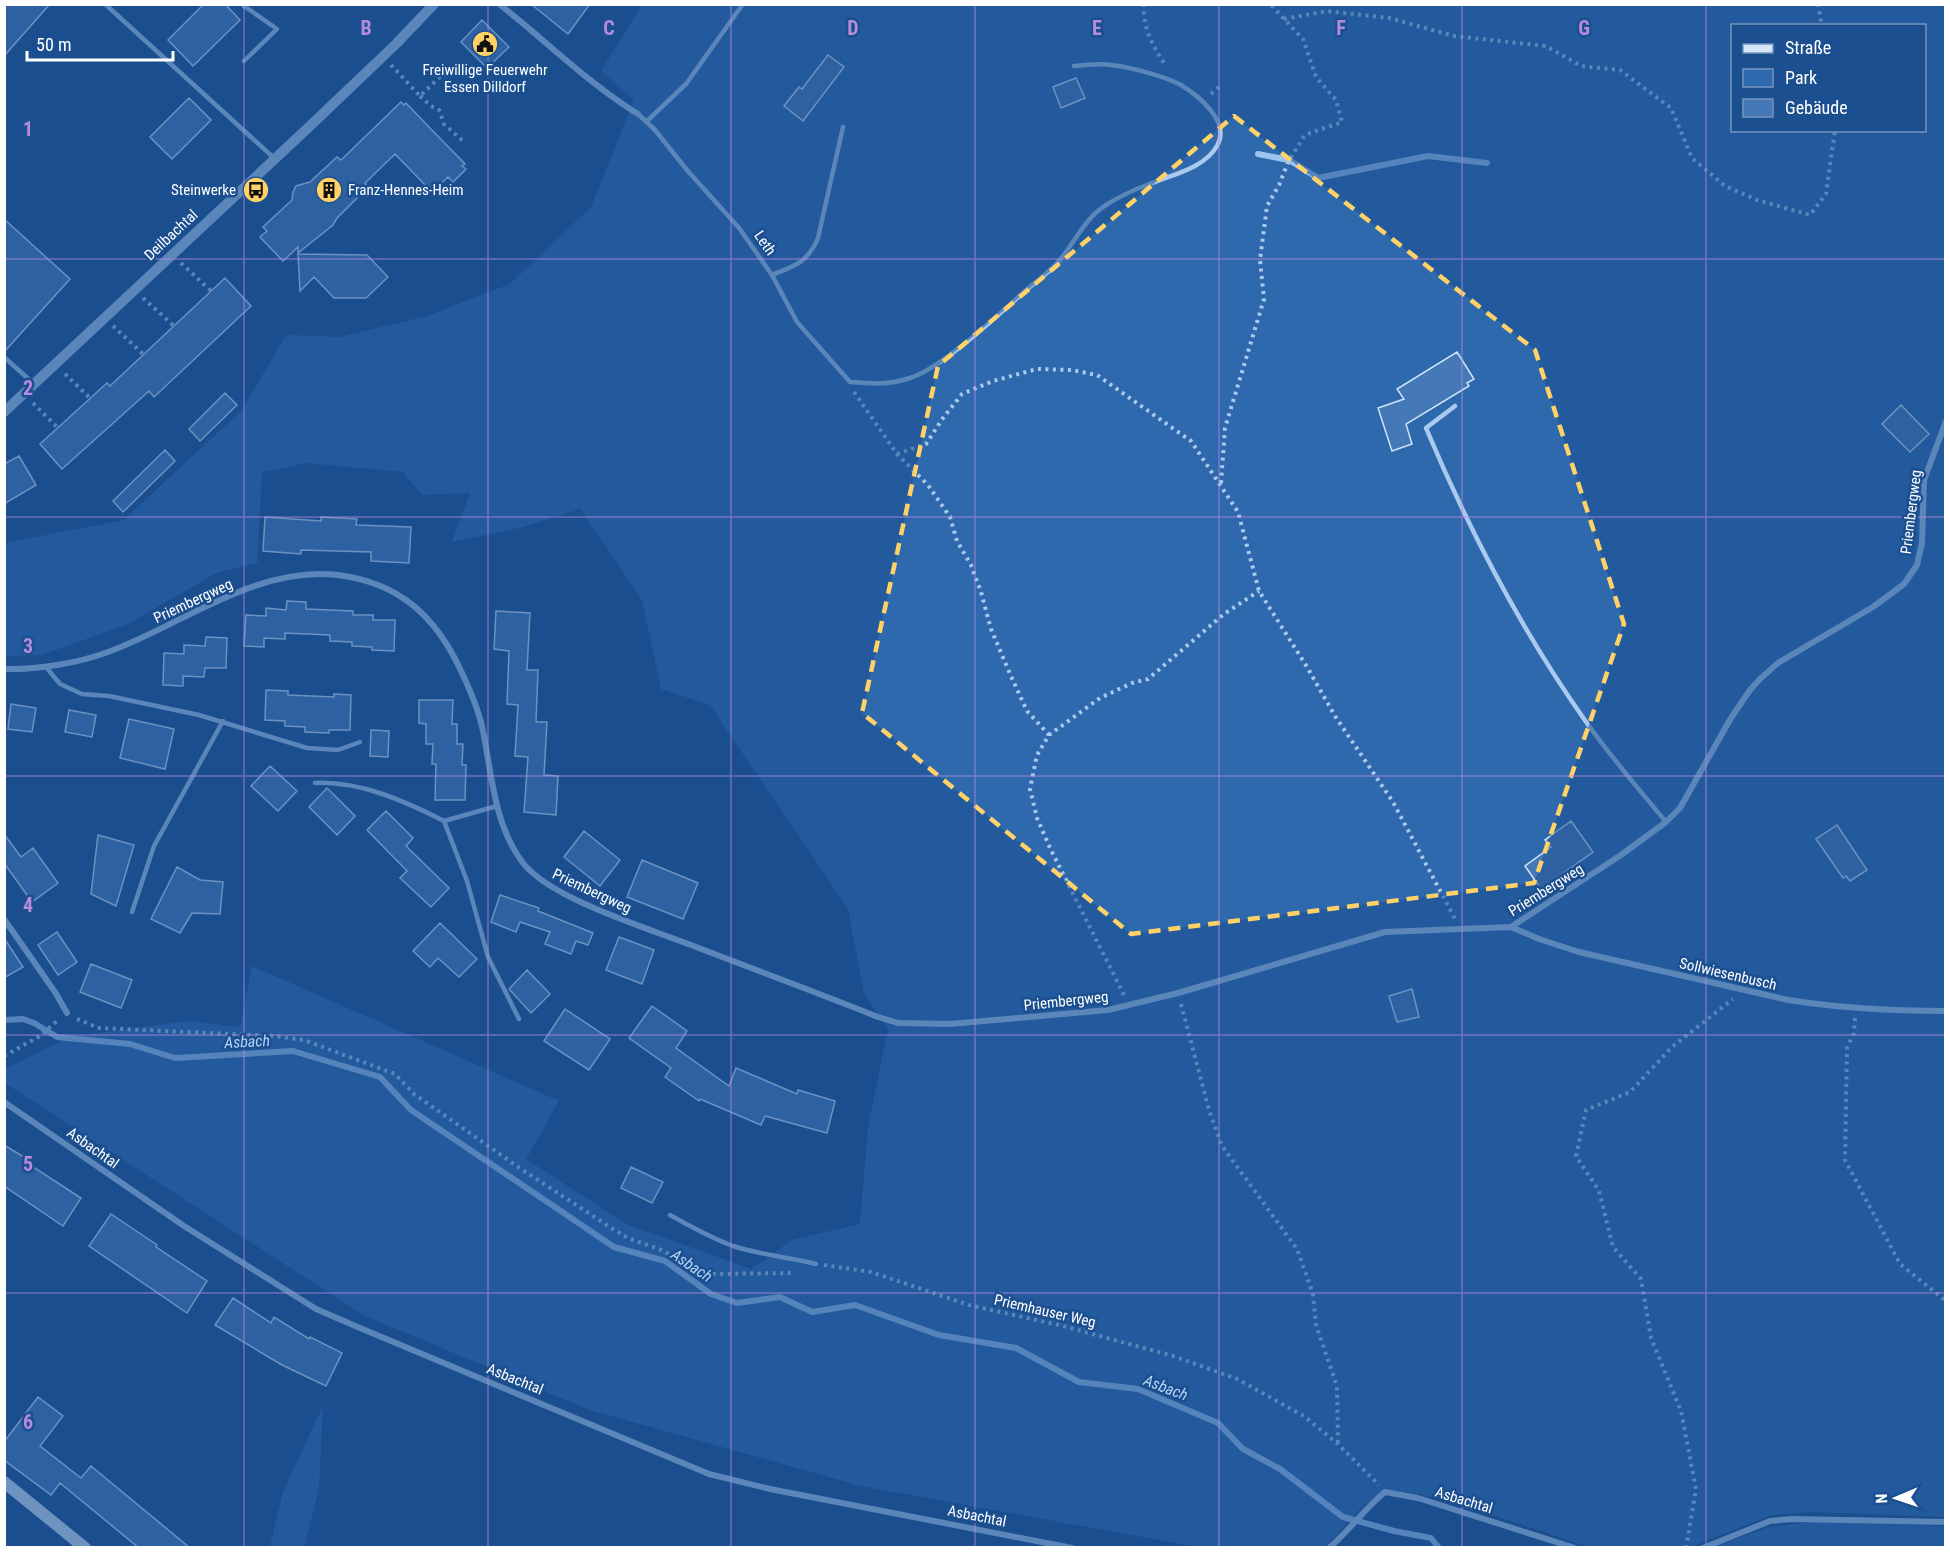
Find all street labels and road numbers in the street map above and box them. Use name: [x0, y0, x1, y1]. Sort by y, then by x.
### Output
street label: Deilbachtal: [141, 206, 201, 264]
street label: Leth: [750, 227, 780, 259]
street label: Priembergweg: [1897, 469, 1925, 555]
street label: Priembergweg: [151, 575, 235, 627]
street label: Priembergweg: [1505, 860, 1587, 920]
street label: Priembergweg: [550, 865, 634, 917]
street label: Sollwiesenbusch: [1678, 954, 1778, 994]
street label: Priembergweg: [1023, 988, 1109, 1014]
street label: Asbachtal: [64, 1124, 122, 1172]
street label: Priemhauser Weg: [992, 1291, 1098, 1331]
street label: Asbachtal: [484, 1360, 546, 1398]
street label: Asbachtal: [1433, 1483, 1495, 1517]
street label: Asbachtal: [946, 1502, 1008, 1530]

